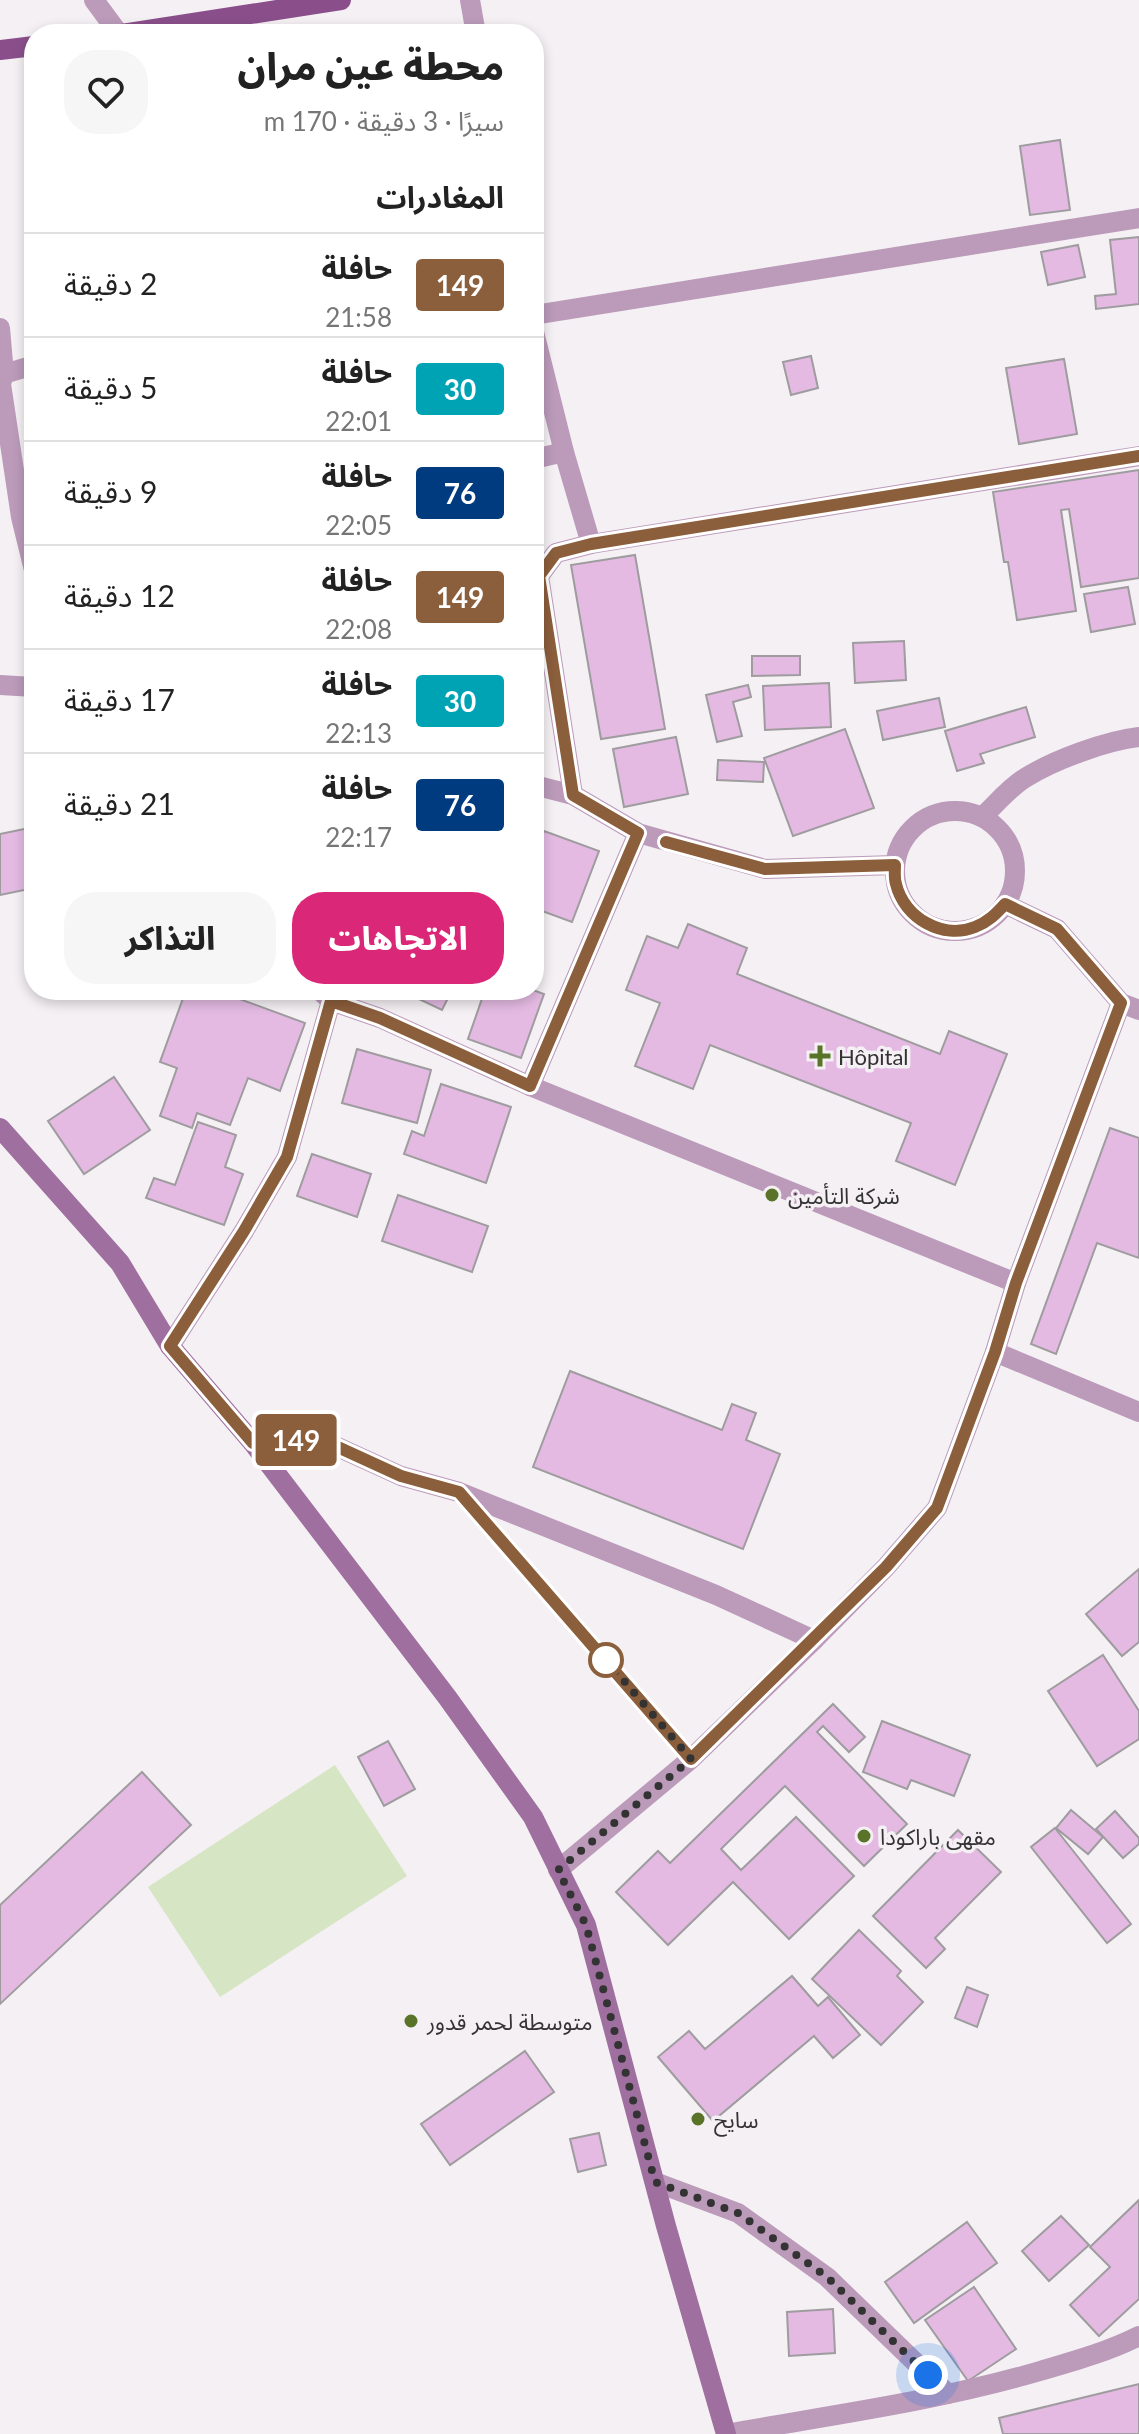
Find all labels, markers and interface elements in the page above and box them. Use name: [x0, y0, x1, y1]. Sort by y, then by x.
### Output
text: محطة عين مران: [237, 42, 504, 88]
button: heart: [64, 50, 148, 134]
text: سيرًا · 3 دقيقة · 170 m: [264, 105, 504, 137]
text: المغادرات: [376, 178, 504, 214]
text: حافلة: [321, 249, 392, 285]
text: 2 دقيقة: [64, 265, 157, 301]
text: 149: [436, 268, 484, 302]
text: 21:58: [325, 301, 392, 333]
text: حافلة: [321, 353, 392, 389]
text: 5 دقيقة: [64, 369, 157, 405]
text: 30: [444, 372, 476, 406]
text: 22:01: [325, 405, 392, 437]
text: حافلة: [321, 457, 392, 493]
text: 9 دقيقة: [64, 473, 157, 509]
text: 76: [444, 476, 476, 510]
text: 22:05: [325, 509, 392, 541]
text: حافلة: [321, 561, 392, 597]
text: 12 دقيقة: [64, 577, 175, 613]
text: 149: [436, 580, 484, 614]
text: 22:08: [325, 613, 392, 645]
text: حافلة: [321, 665, 392, 701]
text: 17 دقيقة: [64, 681, 175, 717]
text: 30: [444, 684, 476, 718]
text: 22:13: [325, 717, 392, 749]
text: حافلة: [321, 769, 392, 805]
text: 21 دقيقة: [64, 785, 175, 821]
text: 76: [444, 788, 476, 822]
text: 22:17: [325, 821, 392, 853]
button: التذاكر: [64, 892, 276, 984]
button: الاتجاهات: [292, 892, 504, 984]
place label: Hôpital: [838, 1043, 909, 1070]
marker: Hôpital: [809, 1045, 831, 1067]
place label: شركة التأمين: [788, 1182, 900, 1209]
marker: شركة التأمين: [763, 1186, 781, 1204]
line badge: 149: [250, 1414, 342, 1466]
text: 149: [272, 1423, 320, 1457]
unlabelled marker: [589, 1643, 623, 1677]
place label: مقهى باراكودا: [880, 1823, 996, 1851]
marker: مقهى باراكودا: [855, 1827, 873, 1845]
place label: متوسطة لحمر قدور: [426, 2008, 593, 2036]
marker: متوسطة لحمر قدور: [402, 2012, 420, 2030]
place label: سايح: [714, 2106, 759, 2137]
marker: سايح: [689, 2110, 707, 2128]
your location: [908, 2355, 948, 2395]

